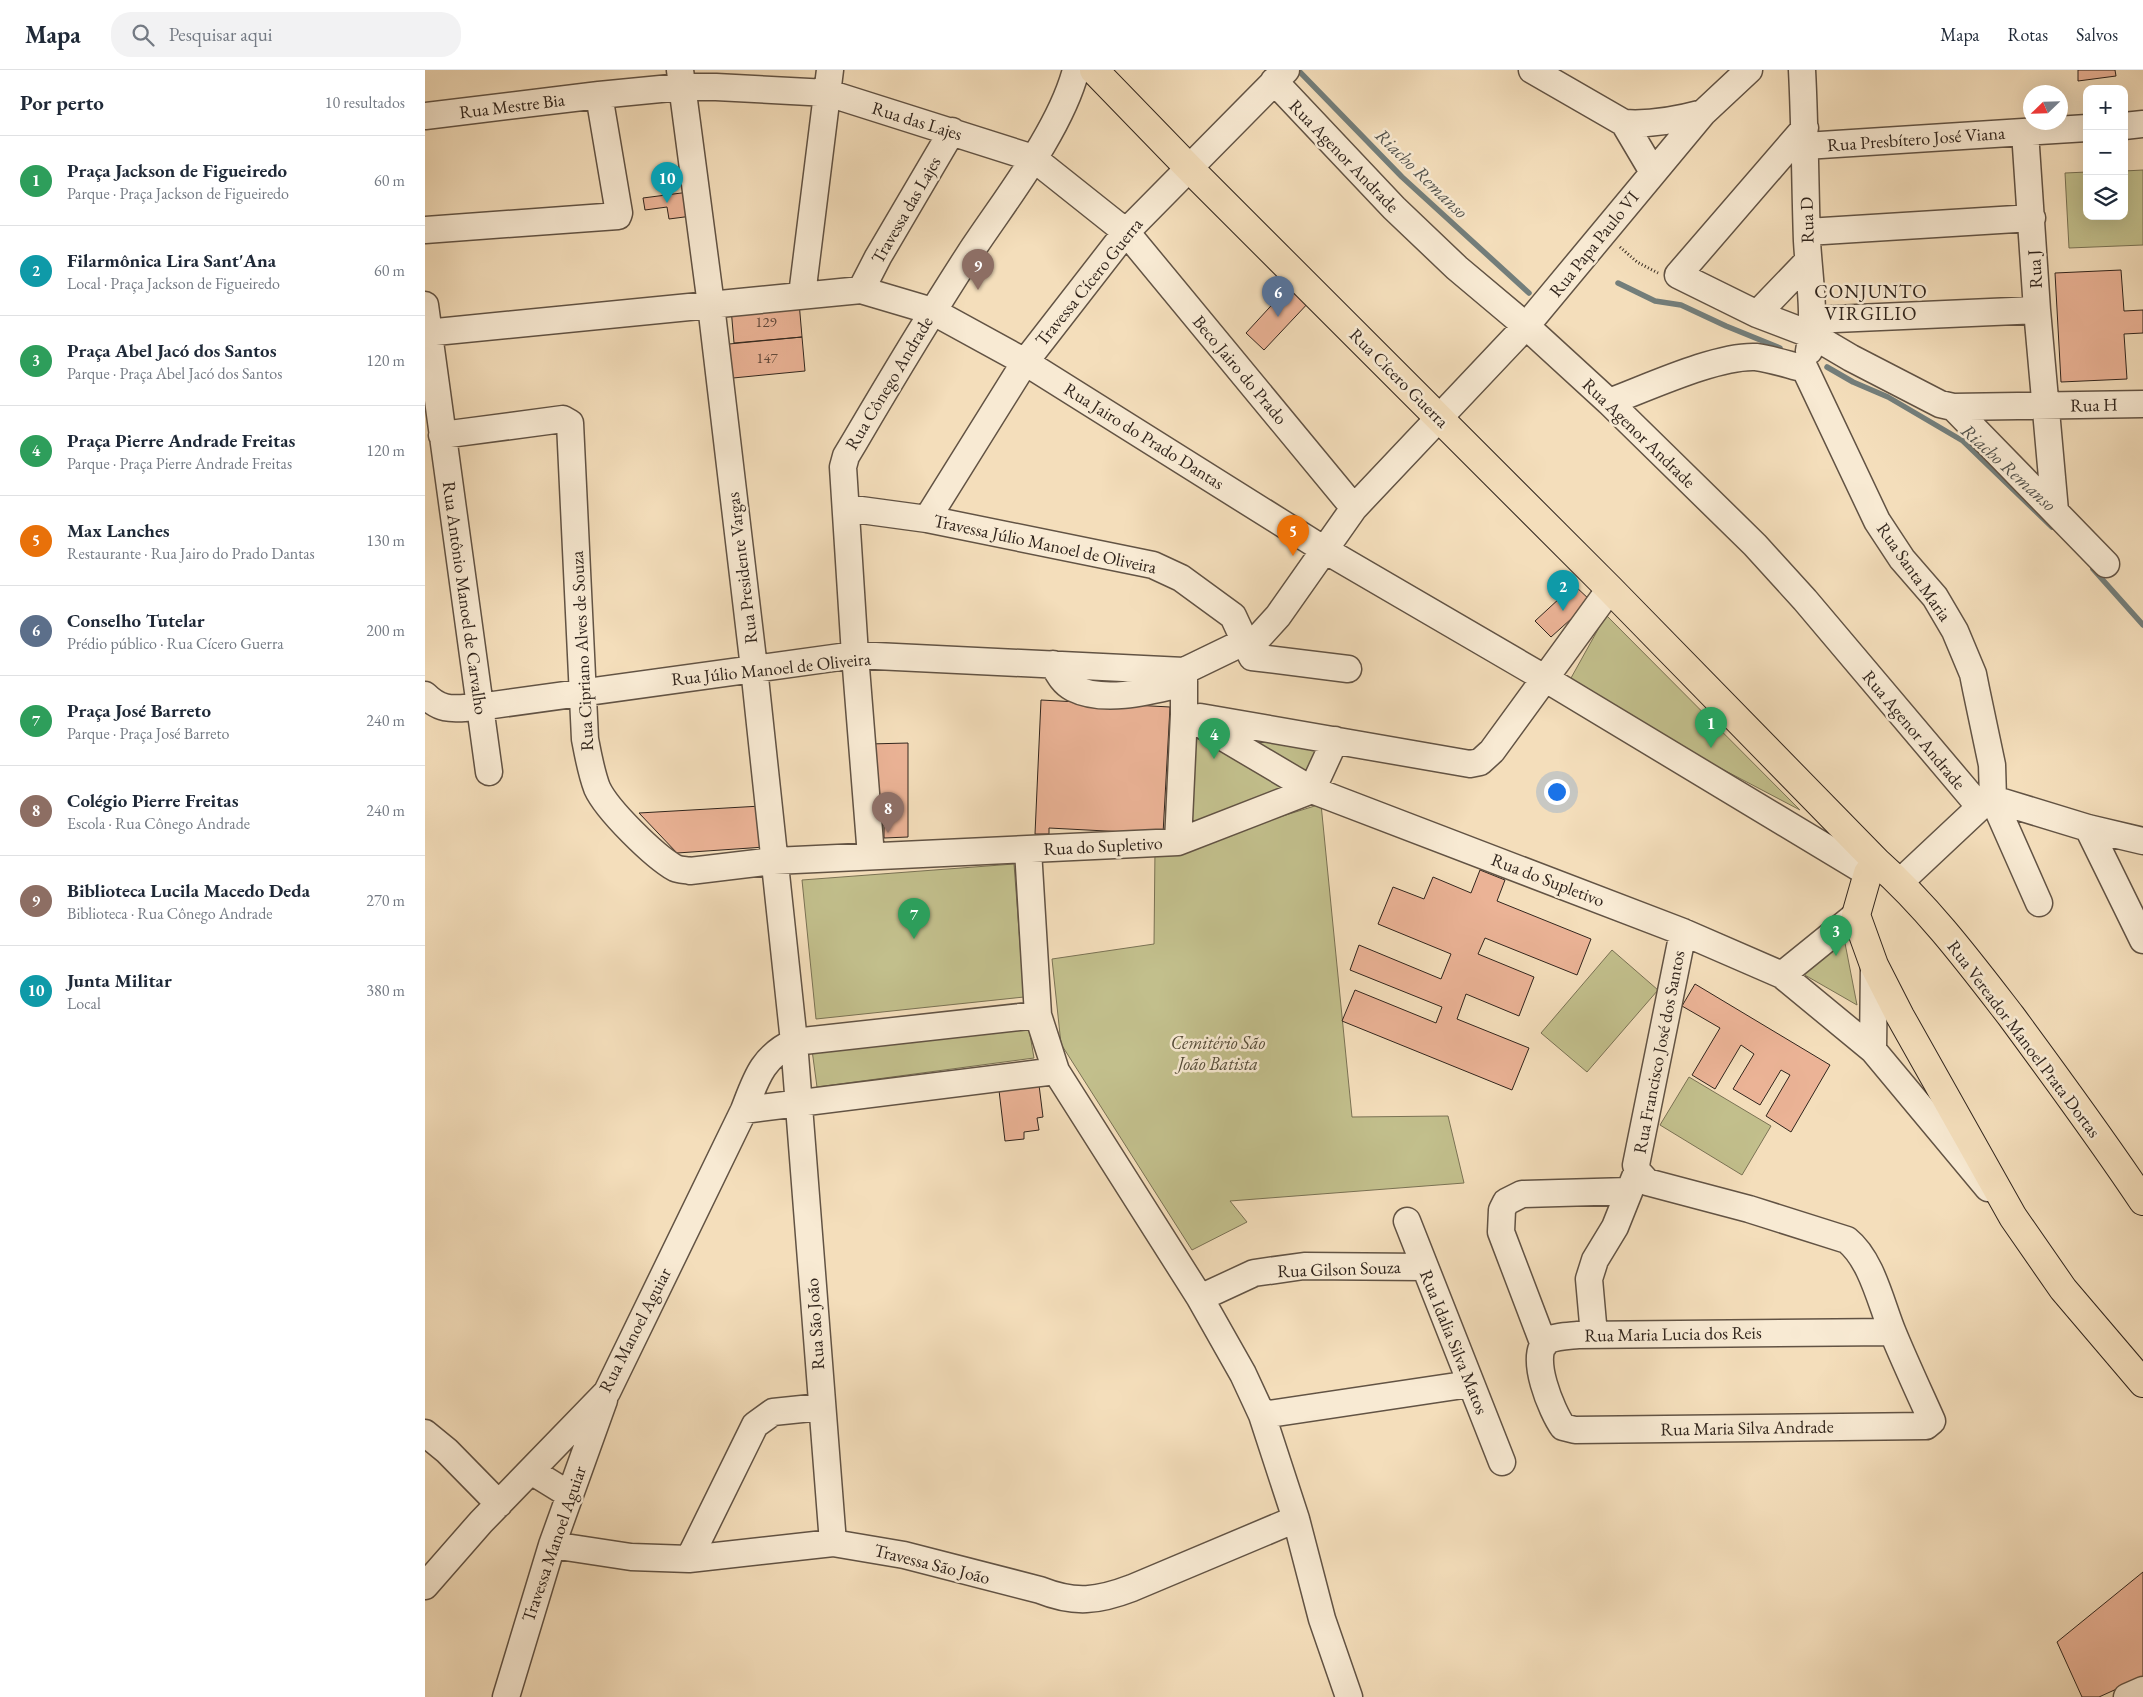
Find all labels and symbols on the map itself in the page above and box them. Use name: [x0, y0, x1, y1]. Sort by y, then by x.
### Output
north arrow: [2023, 85, 2068, 130]
street label: Rua Mestre Bia: [458, 88, 567, 123]
street label: Rua Agenor Andrade: [1284, 94, 1404, 217]
street label: Rua das Lajes: [869, 96, 965, 145]
street label: Rua Presbítero José Viana: [1826, 121, 2006, 156]
water label: Riacho Remanso: [1370, 123, 1473, 224]
street label: Travessa das Lajes: [866, 152, 946, 267]
pin: 10: [651, 162, 683, 203]
street label: Rua Papa Paulo VI: [1544, 186, 1643, 301]
street label: Rua D: [1795, 196, 1818, 244]
street label: Travessa Cícero Guerra: [1030, 212, 1148, 351]
pin: 9: [962, 249, 994, 290]
street label: Rua J: [2022, 249, 2047, 289]
pin: 6: [1262, 276, 1294, 317]
district label: CONJUNTO VIRGILIO: [1814, 279, 1928, 326]
street label: Beco Jairo do Prado: [1188, 310, 1293, 429]
house number: 129: [755, 312, 777, 331]
street label: Rua Cônego Andrade: [840, 312, 938, 454]
street label: Rua Cícero Guerra: [1345, 323, 1455, 433]
house number: 147: [756, 348, 779, 367]
street label: Rua Agenor Andrade: [1578, 373, 1701, 493]
street label: Rua Jairo do Prado Dantas: [1060, 377, 1229, 494]
street label: Rua H: [2070, 393, 2118, 416]
water label: Riacho Remanso: [1956, 418, 2062, 517]
street label: Rua Antônio Manoel de Carvalho: [438, 480, 493, 716]
street label: Rua Presidente Vargas: [721, 491, 762, 645]
street label: Travessa Júlio Manoel de Oliveira: [931, 509, 1160, 579]
pin: 5: [1277, 515, 1309, 556]
street label: Rua Santa Maria: [1872, 518, 1957, 626]
street label: Rua Cipriano Alves de Souza: [565, 550, 598, 752]
pin: 2: [1547, 570, 1579, 611]
street label: Rua Júlio Manoel de Oliveira: [670, 646, 873, 690]
street label: Rua Agenor Andrade: [1858, 665, 1971, 794]
pin: 1: [1695, 707, 1727, 748]
pin: 4: [1198, 718, 1230, 759]
your location: [1544, 779, 1570, 805]
pin: 8: [872, 792, 904, 833]
street label: Rua do Supletivo: [1043, 831, 1163, 860]
street label: Rua do Supletivo: [1488, 847, 1608, 912]
pin: 7: [898, 898, 930, 939]
pin: 3: [1820, 915, 1852, 956]
street label: Rua Vereador Manoel Prata Dortas: [1943, 935, 2106, 1142]
street label: Rua Francisco José dos Santos: [1628, 948, 1690, 1155]
park label: Cemitério São João Batista: [1171, 1031, 1265, 1075]
street label: Rua Gilson Souza: [1277, 1255, 1402, 1282]
street label: Rua Manoel Aguiar: [593, 1264, 676, 1396]
street label: Rua Idalia Silva Matos: [1415, 1266, 1494, 1418]
street label: Rua São João: [800, 1277, 829, 1371]
street label: Rua Maria Lucia dos Reis: [1584, 1320, 1762, 1347]
street label: Rua Maria Silva Andrade: [1660, 1414, 1834, 1441]
street label: Travessa Manoel Aguiar: [516, 1463, 591, 1625]
street label: Travessa São João: [872, 1538, 993, 1589]

